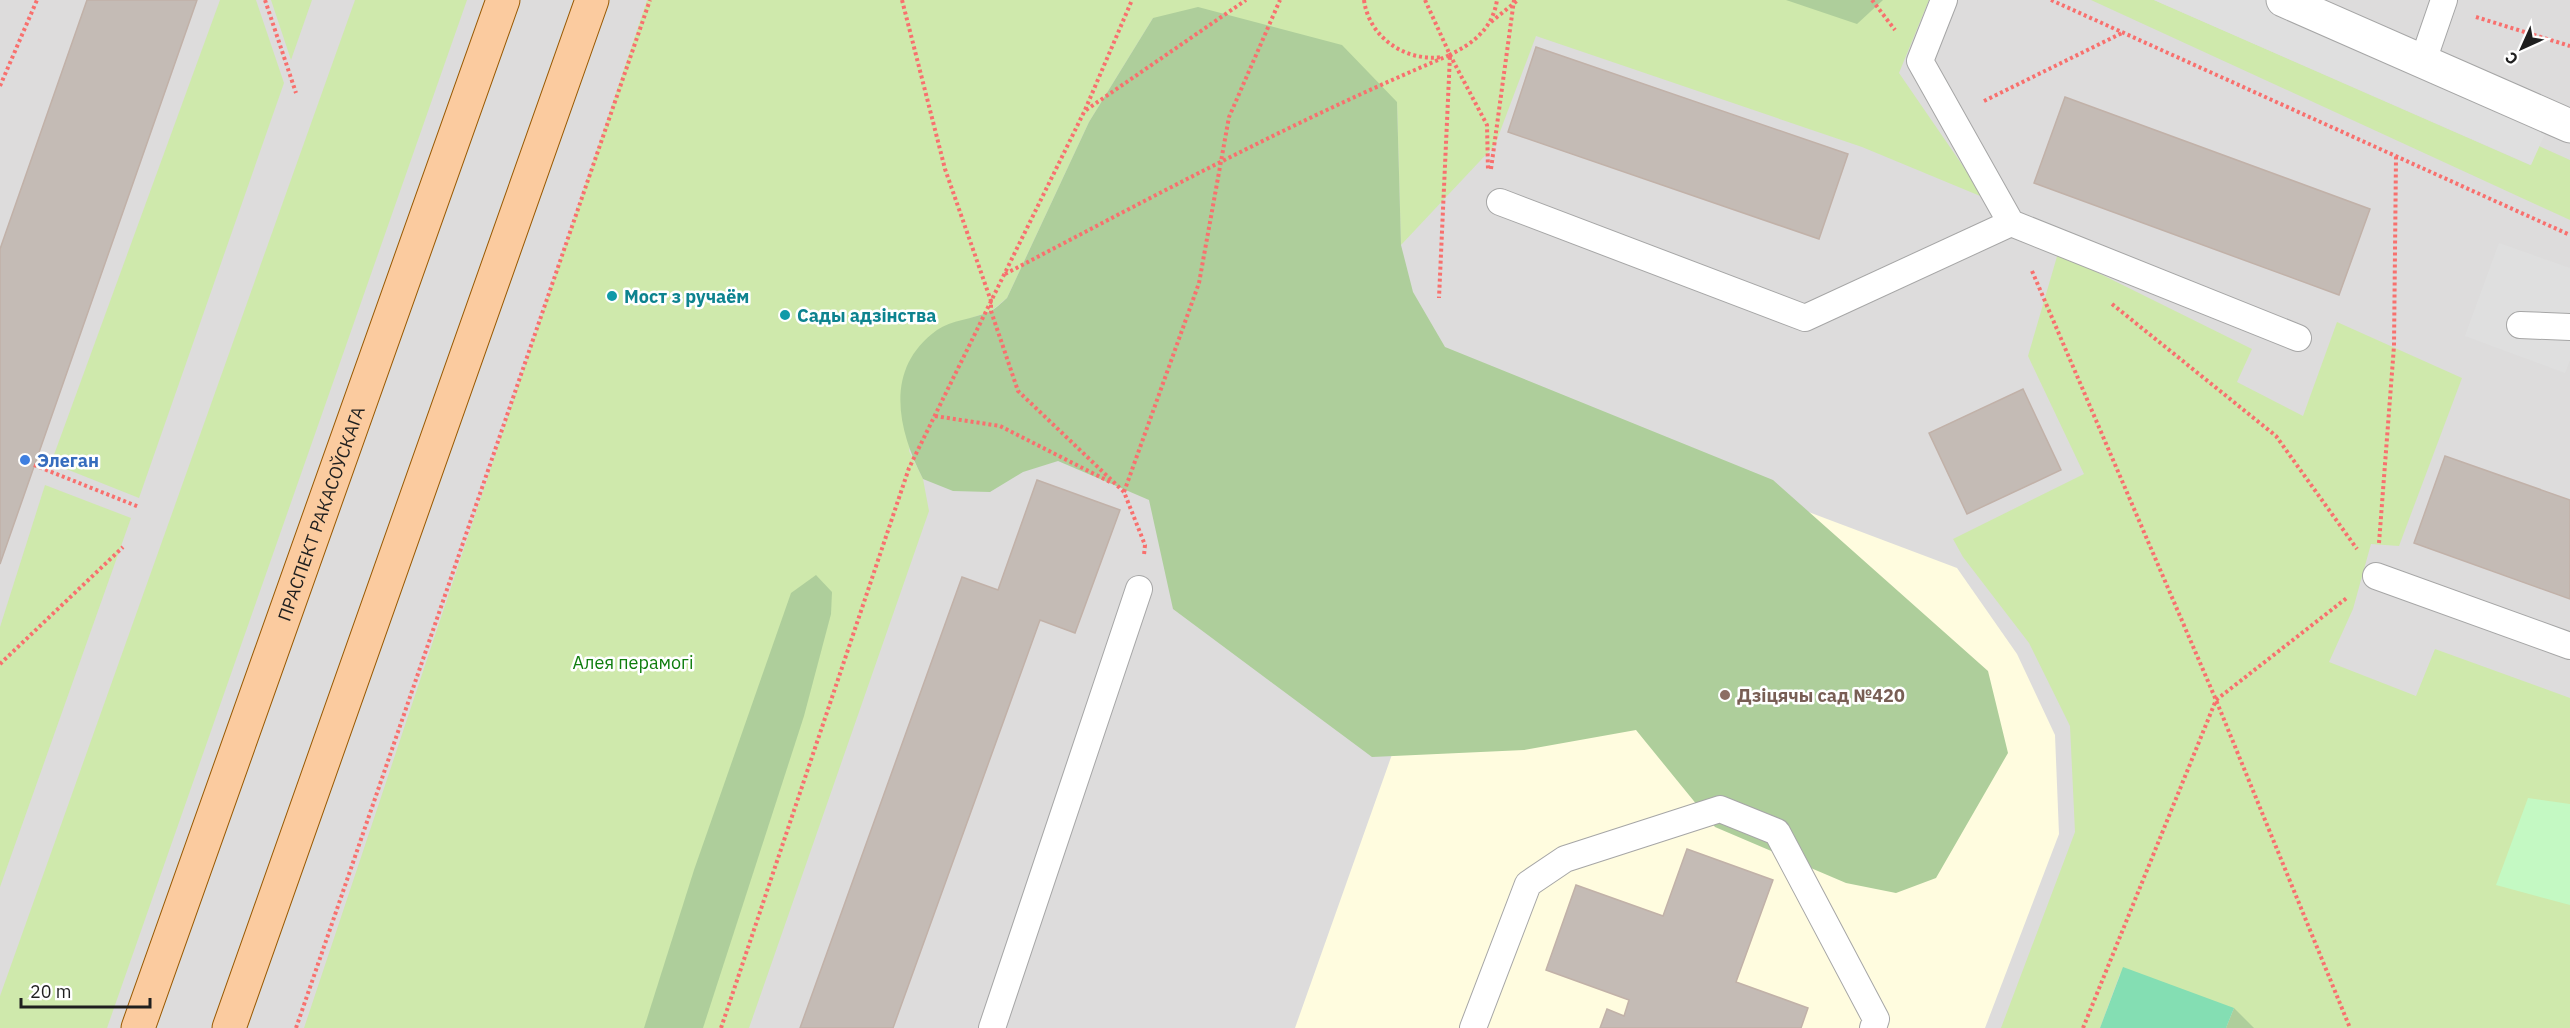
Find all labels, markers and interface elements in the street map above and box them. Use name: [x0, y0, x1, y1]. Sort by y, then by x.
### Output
north arrow: [2492, 18, 2552, 78]
text: С: [2501, 48, 2522, 69]
place label: Мост з ручаём: [624, 285, 749, 308]
marker: Мост з ручаём: [605, 289, 619, 303]
place label: Сады адзінства: [797, 304, 937, 327]
marker: Сады адзінства: [778, 308, 792, 322]
street label: ПРАСПЕКТ РАКАСОЎСКАГА: [272, 403, 370, 624]
place label: Элеган: [37, 449, 99, 472]
marker: Элеган: [18, 453, 32, 467]
park label: Алея перамогі: [573, 651, 693, 674]
place label: Дзіцячы сад №420: [1737, 684, 1905, 707]
marker: Дзіцячы сад №420: [1718, 688, 1732, 702]
scale bar: [21, 971, 150, 1009]
text: 20 m: [30, 980, 72, 1003]

